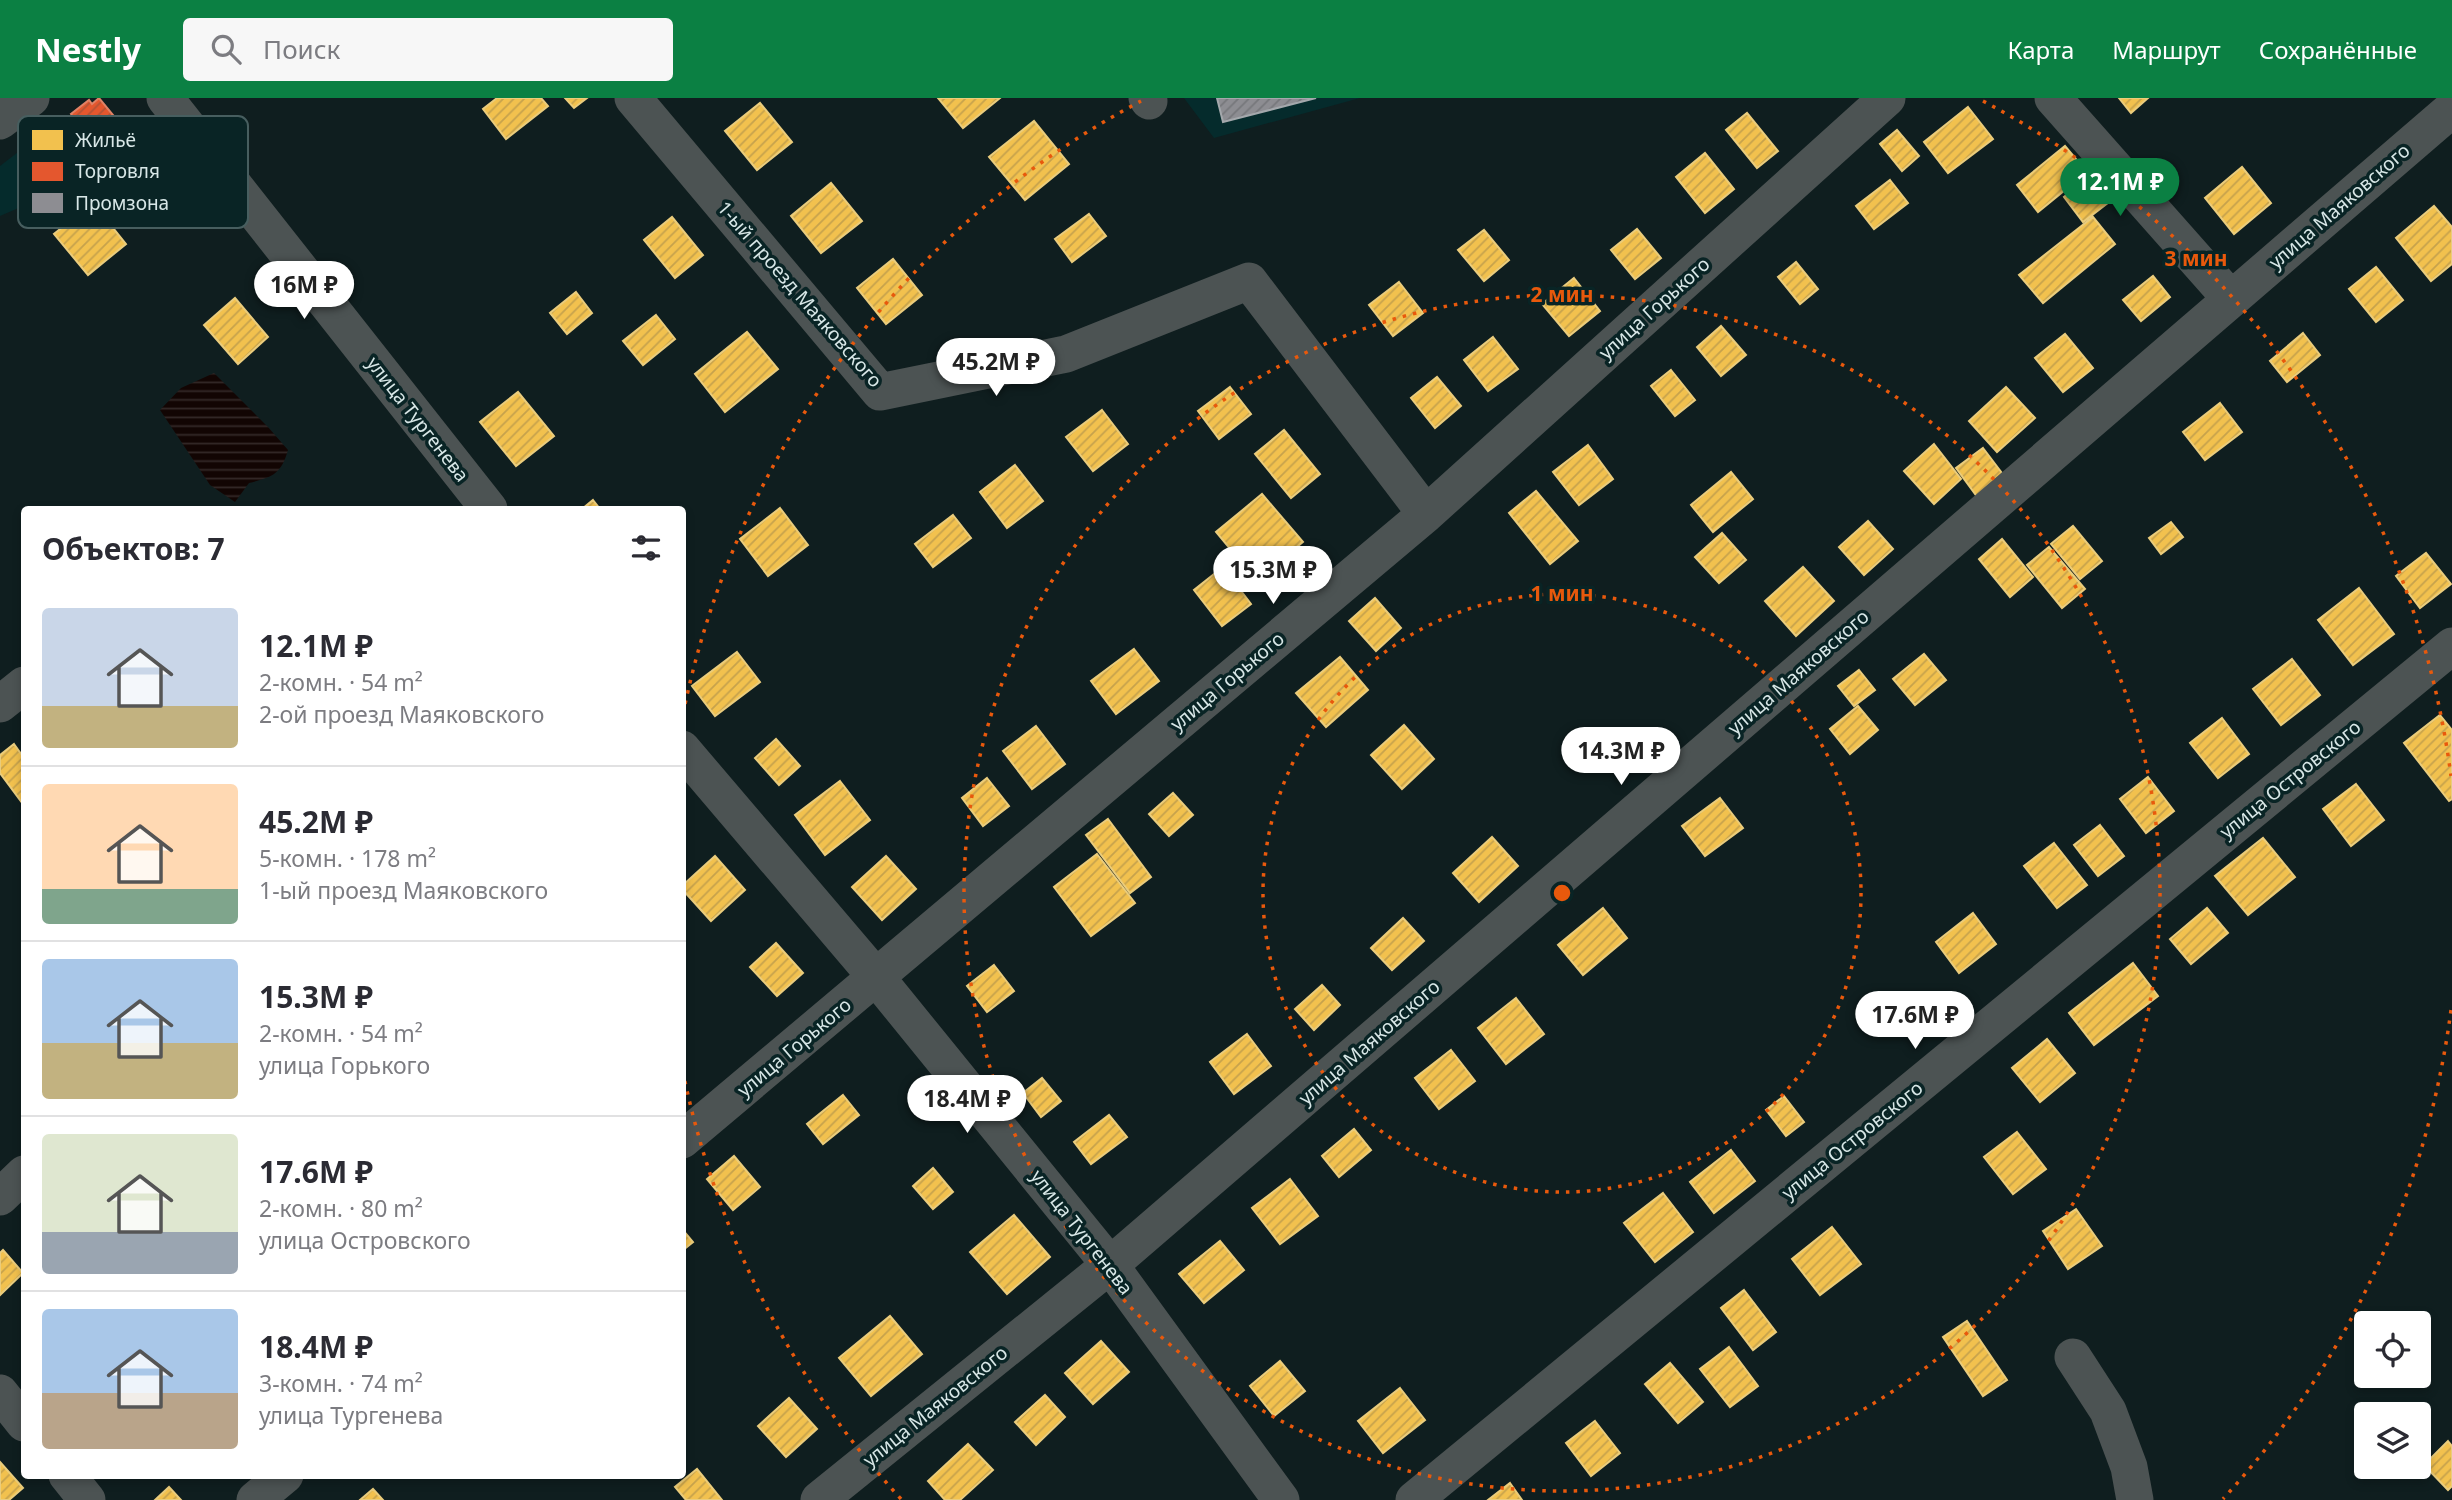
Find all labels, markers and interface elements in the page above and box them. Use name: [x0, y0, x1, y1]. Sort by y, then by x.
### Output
search box: [183, 18, 673, 81]
text: Nestly: [35, 27, 141, 72]
icon: search: [207, 30, 245, 68]
text: Поиск: [263, 31, 340, 67]
text: Карта: [2007, 33, 2074, 66]
text: Маршрут: [2112, 33, 2221, 66]
text: Сохранённые: [2259, 33, 2417, 66]
legend: [18, 116, 248, 228]
text: Жильё: [75, 127, 136, 153]
street label: улица Маяковского: [2263, 137, 2415, 275]
text: Торговля: [75, 158, 160, 184]
pin: 12.1M ₽: [2055, 158, 2185, 218]
text: 12.1M ₽: [2076, 165, 2164, 197]
text: Промзона: [75, 190, 169, 216]
street label: 1-ый проезд Маяковского: [712, 195, 888, 393]
text: 3 мин: [2165, 244, 2227, 272]
street label: улица Горького: [1593, 251, 1715, 365]
pin: 16M ₽: [255, 262, 353, 321]
text: 16M ₽: [270, 268, 338, 300]
text: 2 мин: [1531, 280, 1593, 308]
pin: 45.2M ₽: [931, 338, 1061, 398]
text: 45.2M ₽: [952, 345, 1040, 377]
street label: улица Тургенева: [361, 351, 475, 487]
text: Объектов: 7: [42, 528, 225, 569]
icon: filters: [627, 529, 665, 567]
pin: 15.3M ₽: [1208, 546, 1338, 606]
text: 15.3M ₽: [1229, 553, 1317, 585]
text: 1 мин: [1531, 579, 1593, 607]
street label: улица Маяковского: [1722, 603, 1874, 741]
text: 12.1M ₽: [259, 625, 373, 666]
street label: улица Горького: [1165, 626, 1289, 736]
icon: home: [98, 636, 182, 720]
text: 2-комн. · 54 m²: [259, 666, 423, 698]
text: 2-ой проезд Маяковского: [259, 698, 544, 730]
street label: улица Островского: [2214, 714, 2366, 844]
pin: 14.3M ₽: [1556, 728, 1686, 787]
text: 14.3M ₽: [1577, 734, 1665, 766]
text: 45.2M ₽: [259, 801, 373, 842]
icon: home: [98, 812, 182, 896]
text: 5-комн. · 178 m²: [259, 842, 436, 874]
text: 1-ый проезд Маяковского: [259, 874, 548, 906]
centre of rings: [1550, 881, 1574, 905]
street label: улица Маяковского: [1293, 973, 1445, 1111]
text: 15.3M ₽: [259, 976, 373, 1017]
icon: home: [98, 987, 182, 1071]
street label: улица Горького: [732, 992, 856, 1102]
pin: 17.6M ₽: [1850, 992, 1980, 1051]
text: 17.6M ₽: [1871, 998, 1959, 1030]
text: 2-комн. · 54 m²: [259, 1017, 423, 1049]
text: улица Горького: [259, 1049, 430, 1081]
street label: улица Островского: [1776, 1075, 1928, 1205]
pin: 18.4M ₽: [902, 1076, 1032, 1135]
text: 18.4M ₽: [923, 1082, 1011, 1114]
text: 17.6M ₽: [259, 1151, 373, 1192]
icon: home: [98, 1162, 182, 1246]
street label: улица Тургенева: [1025, 1164, 1139, 1300]
text: 2-комн. · 80 m²: [259, 1192, 423, 1224]
text: улица Островского: [259, 1224, 471, 1256]
map controls: [2354, 1311, 2431, 1479]
button: locate: [2354, 1311, 2431, 1388]
text: 18.4M ₽: [259, 1326, 373, 1367]
icon: home: [98, 1337, 182, 1421]
street label: улица Маяковского: [857, 1340, 1013, 1472]
text: 3-комн. · 74 m²: [259, 1367, 423, 1399]
text: улица Тургенева: [259, 1399, 443, 1431]
button: layers: [2354, 1402, 2431, 1479]

